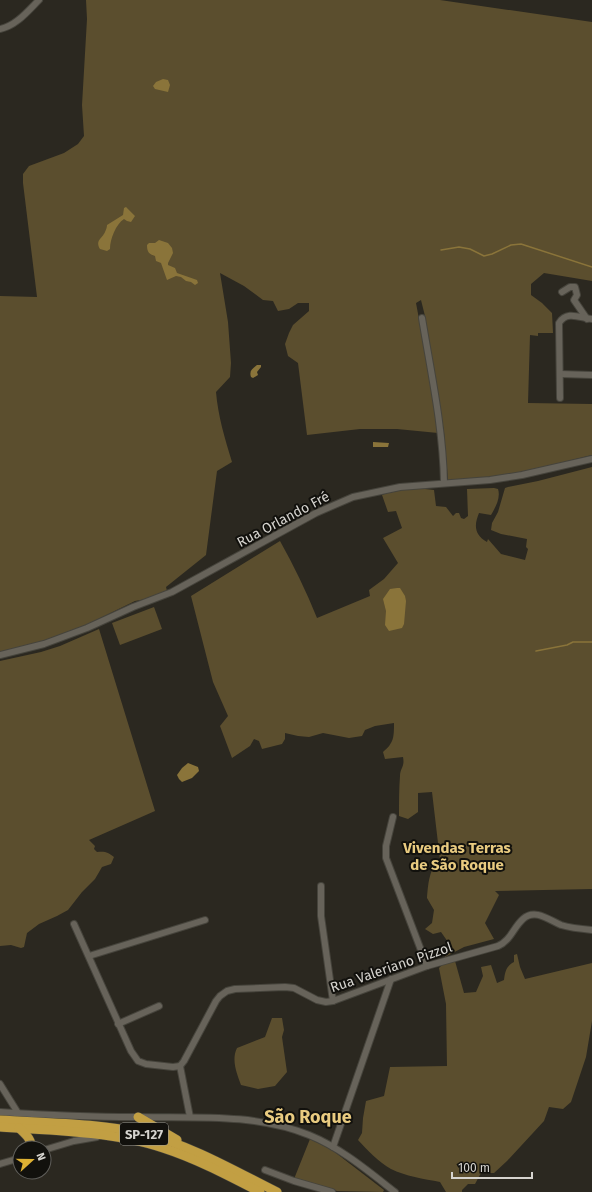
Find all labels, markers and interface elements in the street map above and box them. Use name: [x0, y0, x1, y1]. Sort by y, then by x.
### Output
street label: Rua Orlando Fré: [234, 488, 332, 551]
district label: Vivendas Terras de São Roque: [402, 839, 511, 874]
street label: Rua Valeriano Pizzol: [328, 939, 454, 996]
district label: São Roque: [264, 1106, 352, 1128]
road number: SP-127: [120, 1123, 168, 1145]
north arrow: [12, 1140, 52, 1180]
text: N: [33, 1151, 48, 1162]
scale bar: [452, 1154, 532, 1180]
text: 100 m: [458, 1161, 490, 1175]

